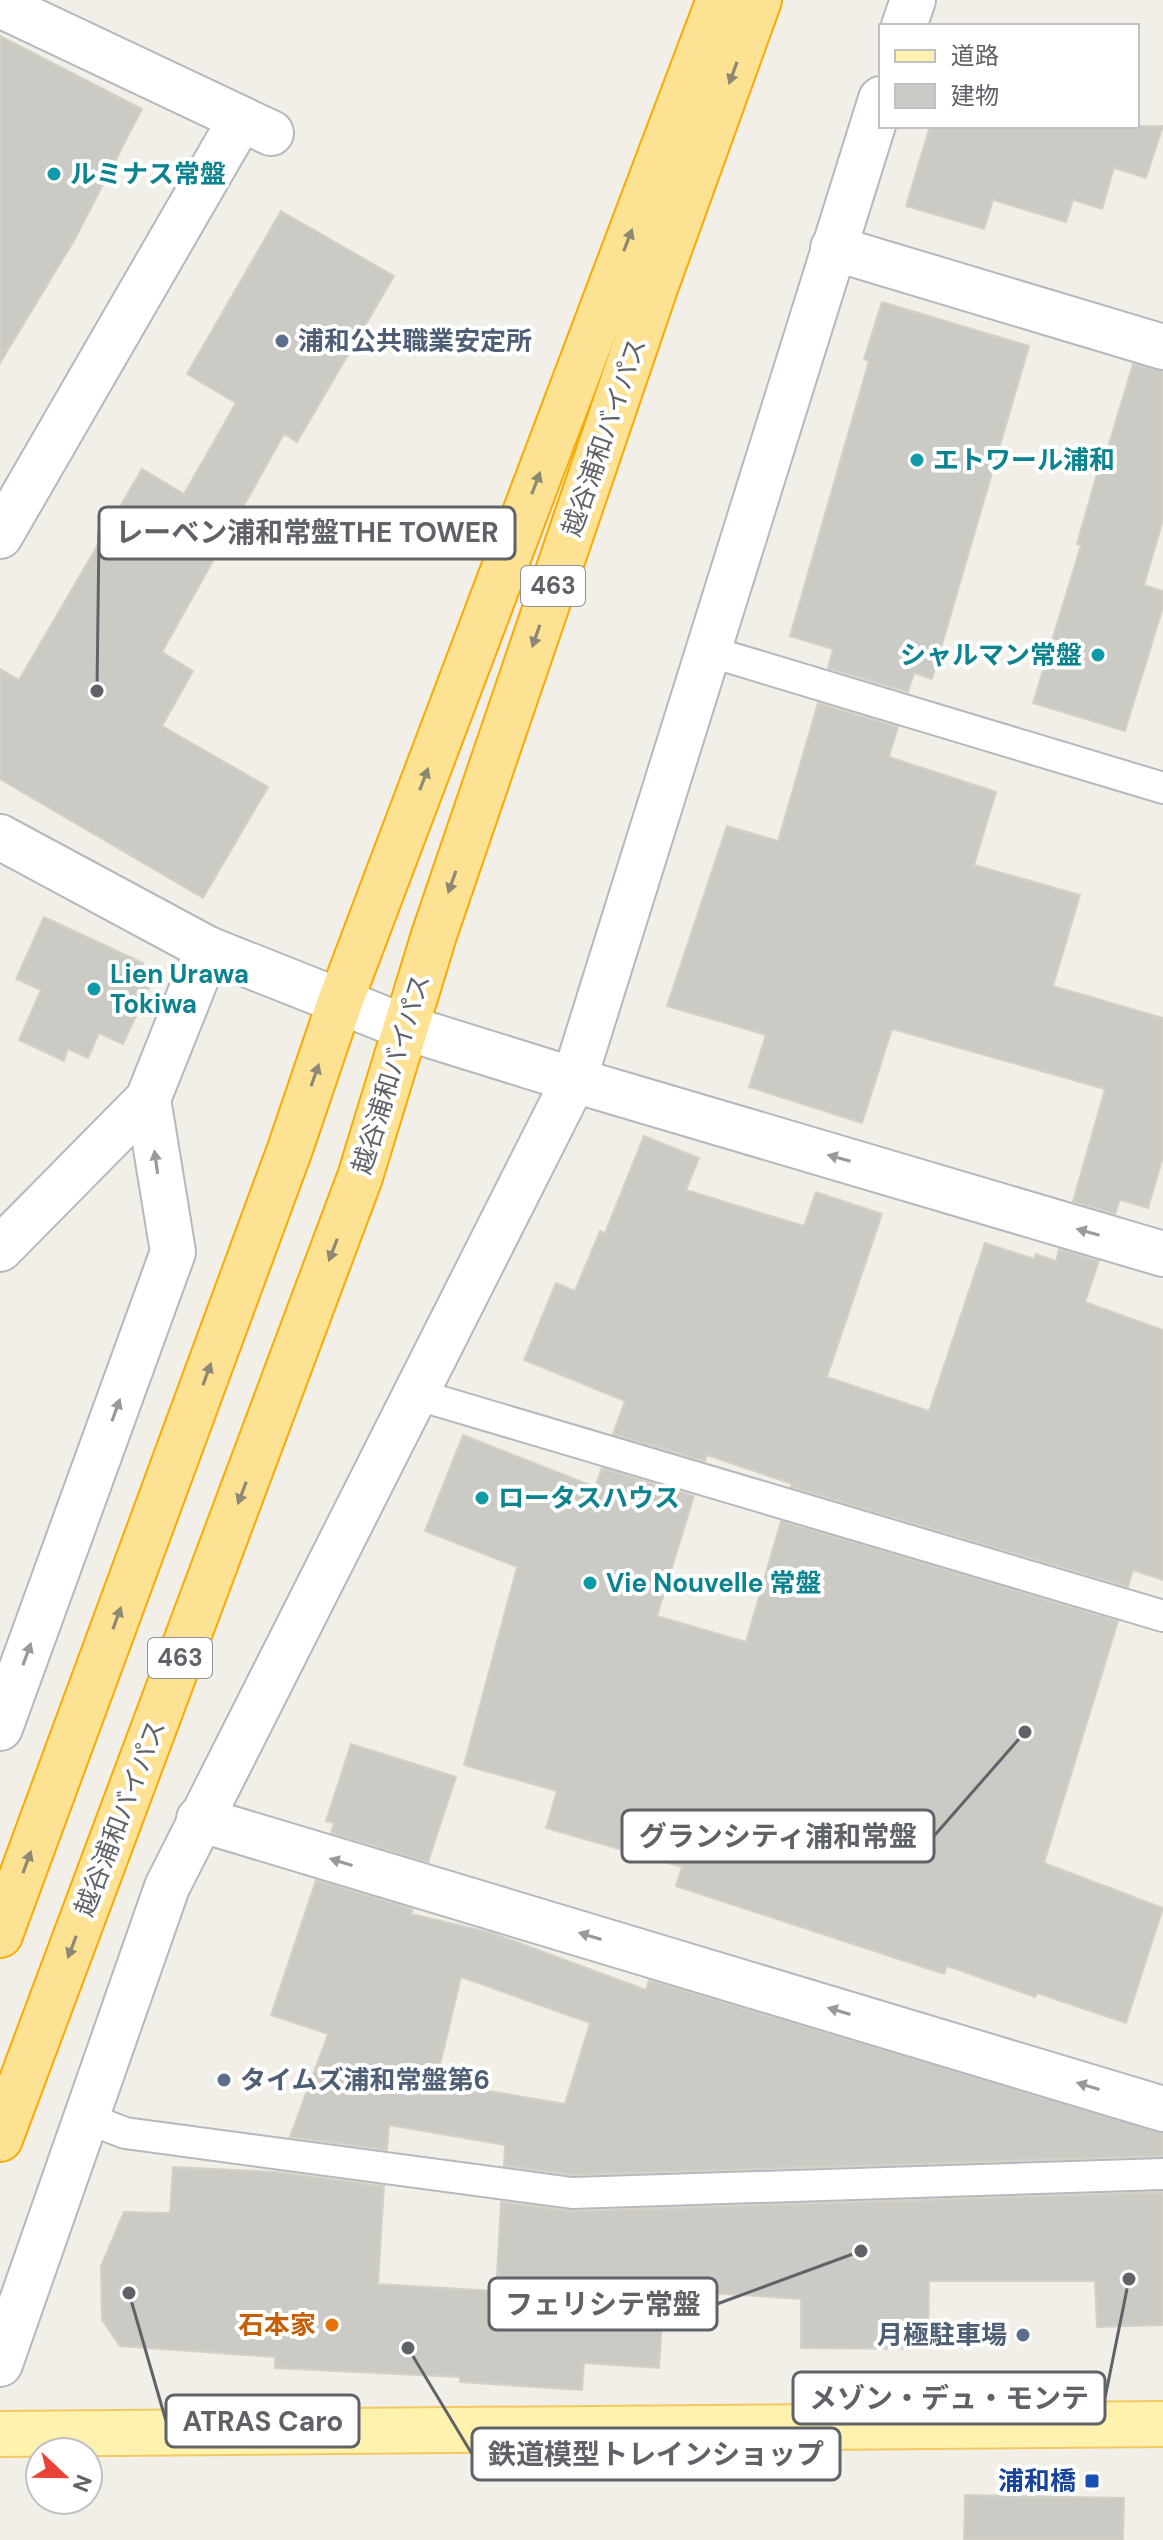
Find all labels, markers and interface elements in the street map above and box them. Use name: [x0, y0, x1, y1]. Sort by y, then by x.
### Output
legend: [879, 24, 1139, 128]
text: 道路: [951, 40, 999, 71]
one-way arrow: [726, 62, 738, 86]
text: 建物: [951, 80, 999, 111]
place label: ルミナス常盤: [70, 157, 226, 191]
marker: ルミナス常盤: [45, 165, 63, 183]
one-way arrow: [622, 228, 635, 252]
place label: 浦和公共職業安定所: [298, 324, 532, 358]
marker: 浦和公共職業安定所: [273, 332, 291, 350]
street label: 越谷浦和バイパス: [554, 333, 654, 541]
place label: エトワール浦和: [933, 443, 1115, 477]
marker: エトワール浦和: [908, 451, 926, 469]
one-way arrow: [530, 471, 543, 495]
callout: レーベン浦和常盤THE TOWER: [99, 507, 515, 559]
text: レーベン浦和常盤THE TOWER: [115, 514, 499, 551]
road number: 463: [521, 566, 585, 606]
one-way arrow: [530, 624, 542, 648]
place label: シャルマン常盤: [900, 638, 1082, 672]
marker: シャルマン常盤: [1089, 646, 1107, 664]
one-way arrow: [418, 767, 431, 791]
one-way arrow: [445, 870, 457, 894]
place label: Lien Urawa Tokiwa: [110, 957, 249, 1021]
street label: 越谷浦和バイパス: [344, 970, 438, 1178]
marker: Lien Urawa Tokiwa: [85, 980, 103, 998]
one-way arrow: [309, 1063, 321, 1087]
one-way arrow: [149, 1149, 162, 1174]
one-way arrow: [826, 1151, 850, 1164]
one-way arrow: [1076, 1225, 1100, 1238]
one-way arrow: [326, 1238, 339, 1262]
one-way arrow: [201, 1362, 214, 1386]
one-way arrow: [110, 1398, 123, 1422]
one-way arrow: [235, 1481, 248, 1505]
place label: ロータスハウス: [498, 1481, 680, 1515]
marker: ロータスハウス: [473, 1489, 491, 1507]
place label: Vie Nouvelle 常盤: [606, 1566, 821, 1600]
marker: Vie Nouvelle 常盤: [581, 1574, 599, 1592]
one-way arrow: [111, 1606, 124, 1630]
road number: 463: [148, 1638, 212, 1678]
one-way arrow: [21, 1642, 34, 1666]
street label: 越谷浦和バイパス: [67, 1715, 173, 1921]
callout: グランシティ浦和常盤: [622, 1810, 934, 1862]
text: グランシティ浦和常盤: [639, 1818, 917, 1855]
one-way arrow: [21, 1850, 34, 1874]
one-way arrow: [329, 1855, 353, 1868]
one-way arrow: [578, 1929, 602, 1942]
one-way arrow: [65, 1935, 78, 1959]
one-way arrow: [827, 2004, 851, 2017]
place label: タイムズ浦和常盤第6: [240, 2063, 490, 2097]
marker: タイムズ浦和常盤第6: [215, 2071, 233, 2089]
one-way arrow: [1076, 2079, 1100, 2092]
callout: フェリシテ常盤: [489, 2278, 717, 2330]
text: フェリシテ常盤: [505, 2286, 701, 2323]
place label: 石本家: [238, 2308, 316, 2342]
marker: 石本家: [323, 2316, 341, 2334]
place label: 月極駐車場: [877, 2318, 1007, 2352]
marker: 月極駐車場: [1014, 2326, 1032, 2344]
callout: メゾン・デュ・モンテ: [793, 2372, 1105, 2424]
text: メゾン・デュ・モンテ: [809, 2380, 1089, 2417]
callout: ATRAS Caro: [166, 2395, 359, 2447]
text: ATRAS Caro: [183, 2403, 343, 2440]
callout: 鉄道模型トレインショップ: [472, 2428, 840, 2480]
north arrow: [24, 2436, 104, 2516]
text: 鉄道模型トレインショップ: [488, 2436, 824, 2473]
place label: 浦和橋: [998, 2464, 1076, 2498]
text: N: [66, 2470, 99, 2496]
marker: 浦和橋: [1083, 2472, 1101, 2490]

